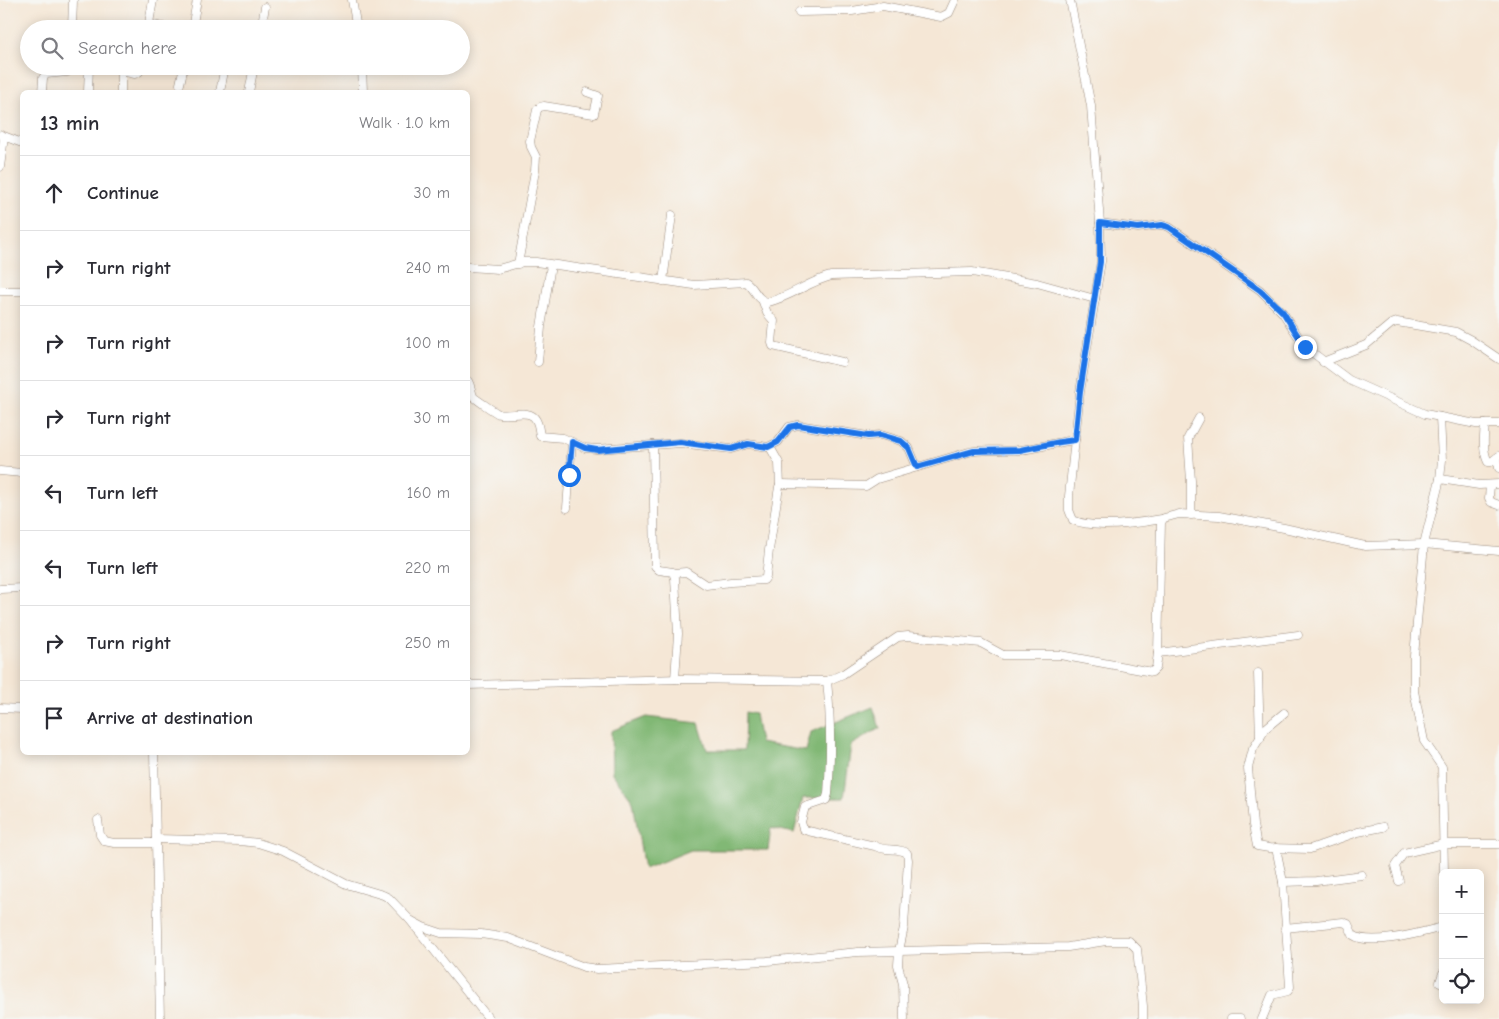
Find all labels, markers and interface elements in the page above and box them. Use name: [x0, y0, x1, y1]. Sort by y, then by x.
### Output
search box: [20, 20, 470, 75]
icon: search: [38, 34, 66, 62]
text: Search here: [78, 37, 177, 59]
text: 13 min: [40, 111, 99, 135]
text: Walk · 1.0 km: [359, 114, 450, 132]
icon: ahead: [40, 179, 68, 207]
text: Continue: [87, 182, 159, 204]
text: 30 m: [414, 184, 450, 202]
icon: right: [40, 254, 68, 282]
text: Turn right: [87, 257, 171, 279]
text: 240 m: [406, 259, 450, 277]
icon: right: [40, 329, 68, 357]
text: Turn right: [87, 332, 171, 354]
text: 100 m: [406, 334, 450, 352]
route end: [1294, 336, 1317, 359]
icon: right: [40, 404, 68, 432]
text: Turn right: [87, 407, 171, 429]
text: 30 m: [414, 409, 450, 427]
route start: [558, 464, 581, 487]
icon: left: [40, 479, 68, 507]
text: Turn left: [87, 482, 158, 504]
text: 160 m: [407, 484, 450, 502]
icon: left: [40, 554, 68, 582]
text: Turn left: [87, 557, 158, 579]
text: 220 m: [405, 559, 450, 577]
icon: right: [40, 629, 68, 657]
text: Turn right: [87, 632, 171, 654]
text: 250 m: [405, 634, 450, 652]
icon: arrive: [40, 704, 68, 732]
text: Arrive at destination: [87, 707, 253, 729]
map controls: [1439, 869, 1484, 1004]
button: +: [1439, 869, 1484, 914]
button: −: [1439, 914, 1484, 959]
button: locate: [1439, 959, 1484, 1004]

